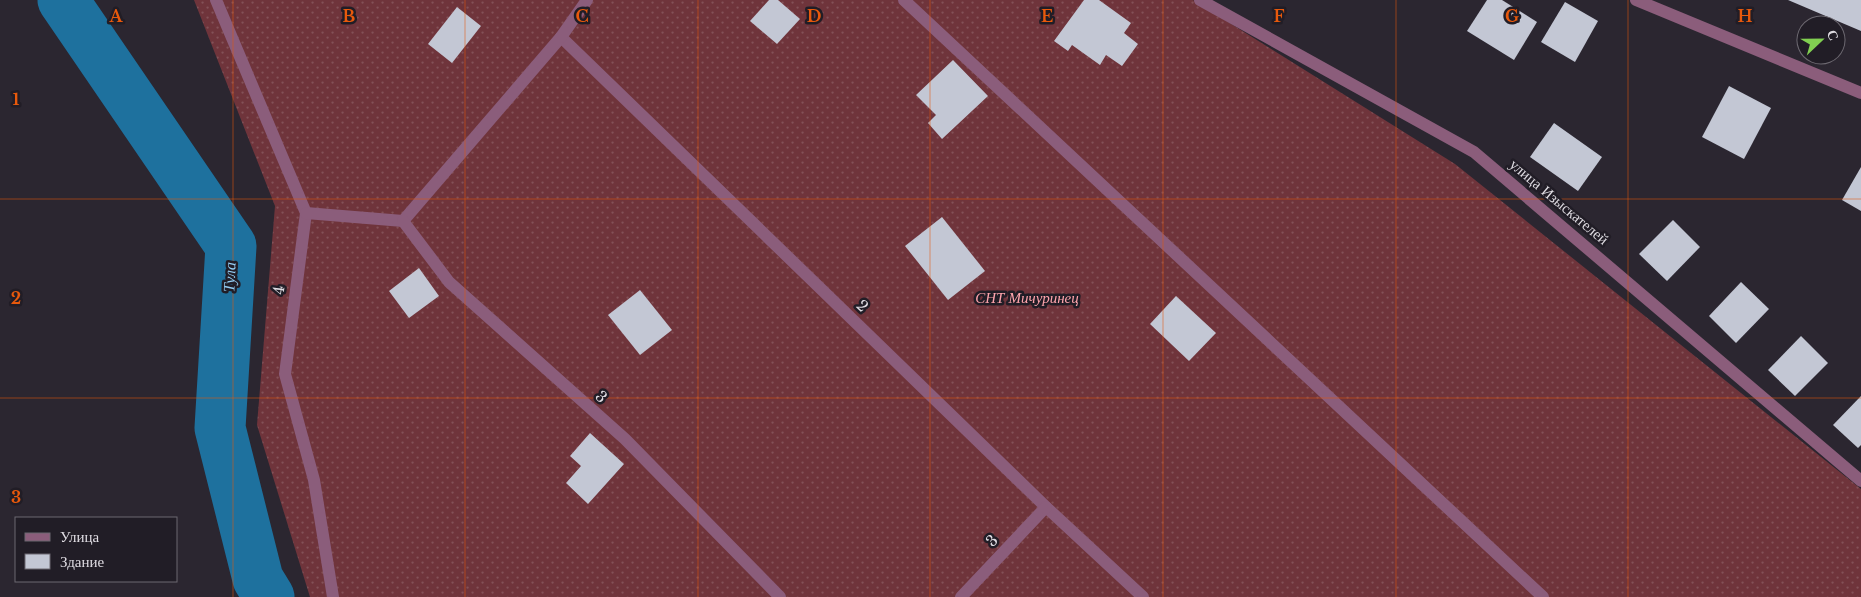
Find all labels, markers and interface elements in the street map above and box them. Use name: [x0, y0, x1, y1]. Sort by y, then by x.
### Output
text: A: [109, 6, 124, 26]
text: B: [343, 6, 356, 26]
text: C: [575, 6, 589, 26]
text: D: [807, 6, 821, 26]
text: E: [1041, 6, 1053, 26]
text: F: [1273, 6, 1285, 26]
text: G: [1505, 6, 1519, 26]
text: H: [1737, 6, 1753, 26]
north arrow: [1796, 15, 1846, 65]
text: С: [1823, 27, 1843, 43]
text: 1: [13, 89, 20, 109]
street label: улица Изыскателей: [1506, 155, 1613, 249]
water label: Тула: [218, 261, 240, 293]
street label: 4: [269, 284, 288, 295]
text: 2: [11, 288, 21, 308]
park label: СНТ Мичуринец: [975, 288, 1079, 307]
street label: 2: [852, 296, 872, 316]
street label: 3: [592, 386, 611, 407]
text: 3: [11, 487, 21, 507]
legend: [15, 517, 178, 582]
text: Улица: [60, 527, 99, 546]
street label: 3: [982, 531, 1002, 551]
text: Здание: [60, 552, 104, 571]

